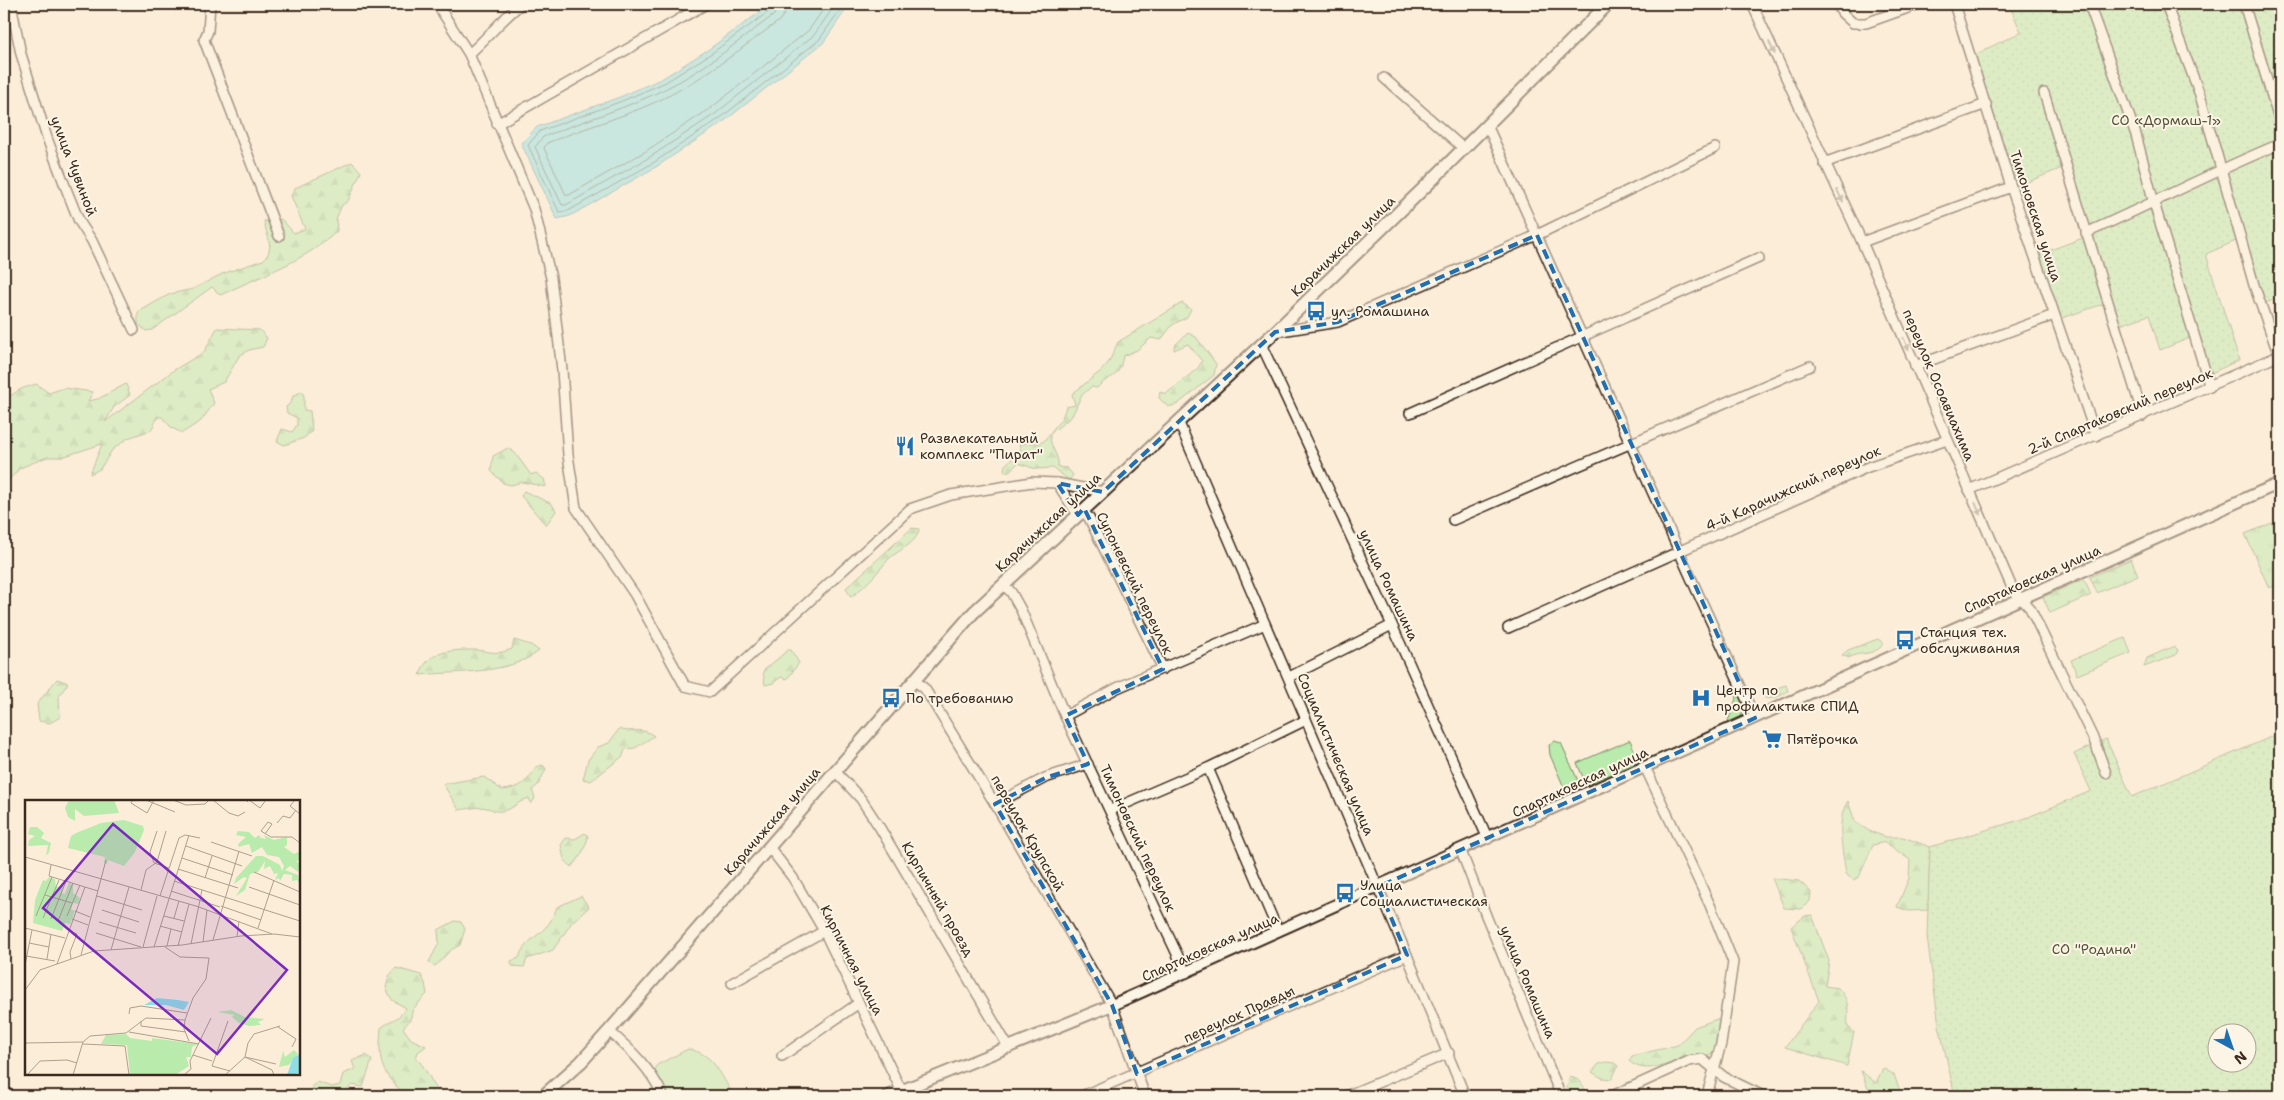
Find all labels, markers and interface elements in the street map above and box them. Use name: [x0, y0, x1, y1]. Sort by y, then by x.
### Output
one-way arrow: [1768, 41, 1776, 55]
park label: СО «Дормаш-1»: [2111, 111, 2221, 129]
street label: улица Чувиной: [47, 113, 101, 219]
street label: Тимоновская улица: [2006, 148, 2066, 284]
one-way arrow: [1836, 189, 1844, 203]
street label: Карачижская улица: [1287, 191, 1399, 300]
bus stop icon: ул. Ромашина: [1305, 300, 1327, 322]
place label: ул. Ромашина: [1331, 302, 1429, 320]
street label: переулок Осоавиахима: [1899, 306, 1979, 464]
one-way arrow: [1902, 337, 1910, 351]
street label: 2-й Спартаковский переулок: [2025, 364, 2216, 458]
place label: Развлекательный комплекс "Пират": [920, 429, 1043, 463]
restaurant icon: Развлекательный комплекс "Пират": [894, 435, 916, 457]
street label: 4-й Карачижский переулок: [1702, 441, 1884, 535]
street label: Карачижская улица: [991, 468, 1105, 576]
one-way arrow: [1974, 502, 1982, 516]
street label: Супоневский переулок: [1093, 509, 1178, 658]
street label: улица Ромашина: [1355, 526, 1423, 644]
street label: Спартаковская улица: [1961, 541, 2104, 617]
place label: Станция тех. обслуживания: [1920, 623, 2020, 657]
bus stop icon: Станция тех. обслуживания: [1894, 629, 1916, 651]
street label: Социалистическая улица: [1294, 670, 1379, 838]
place label: Центр по профилактике СПИД: [1716, 681, 1859, 715]
bus stop icon: По требованию: [880, 687, 902, 709]
hospital icon: Центр по профилактике СПИД: [1690, 687, 1712, 709]
place label: По требованию: [906, 689, 1014, 707]
supermarket icon: Пятёрочка: [1761, 728, 1783, 750]
place label: Пятёрочка: [1787, 730, 1858, 748]
street label: Спартаковская улица: [1509, 742, 1651, 821]
street label: Тимоновский переулок: [1096, 762, 1180, 915]
street label: Карачижская улица: [720, 763, 824, 879]
street label: переулок Крупской: [987, 771, 1069, 895]
inset map: [25, 800, 300, 1075]
street label: Кирпичный проезд: [898, 838, 978, 960]
place label: Улица Социалистическая: [1360, 876, 1488, 910]
bus stop icon: Улица Социалистическая: [1334, 882, 1356, 904]
street label: Кирпичная улица: [816, 902, 888, 1018]
street label: Спартаковская улица: [1139, 909, 1282, 985]
street label: улица Ромашина: [1496, 923, 1560, 1041]
park label: СО "Родина": [2052, 940, 2136, 958]
street label: переулок Правды: [1181, 981, 1297, 1047]
north arrow: [2206, 1022, 2256, 1072]
text: N: [2230, 1047, 2250, 1068]

